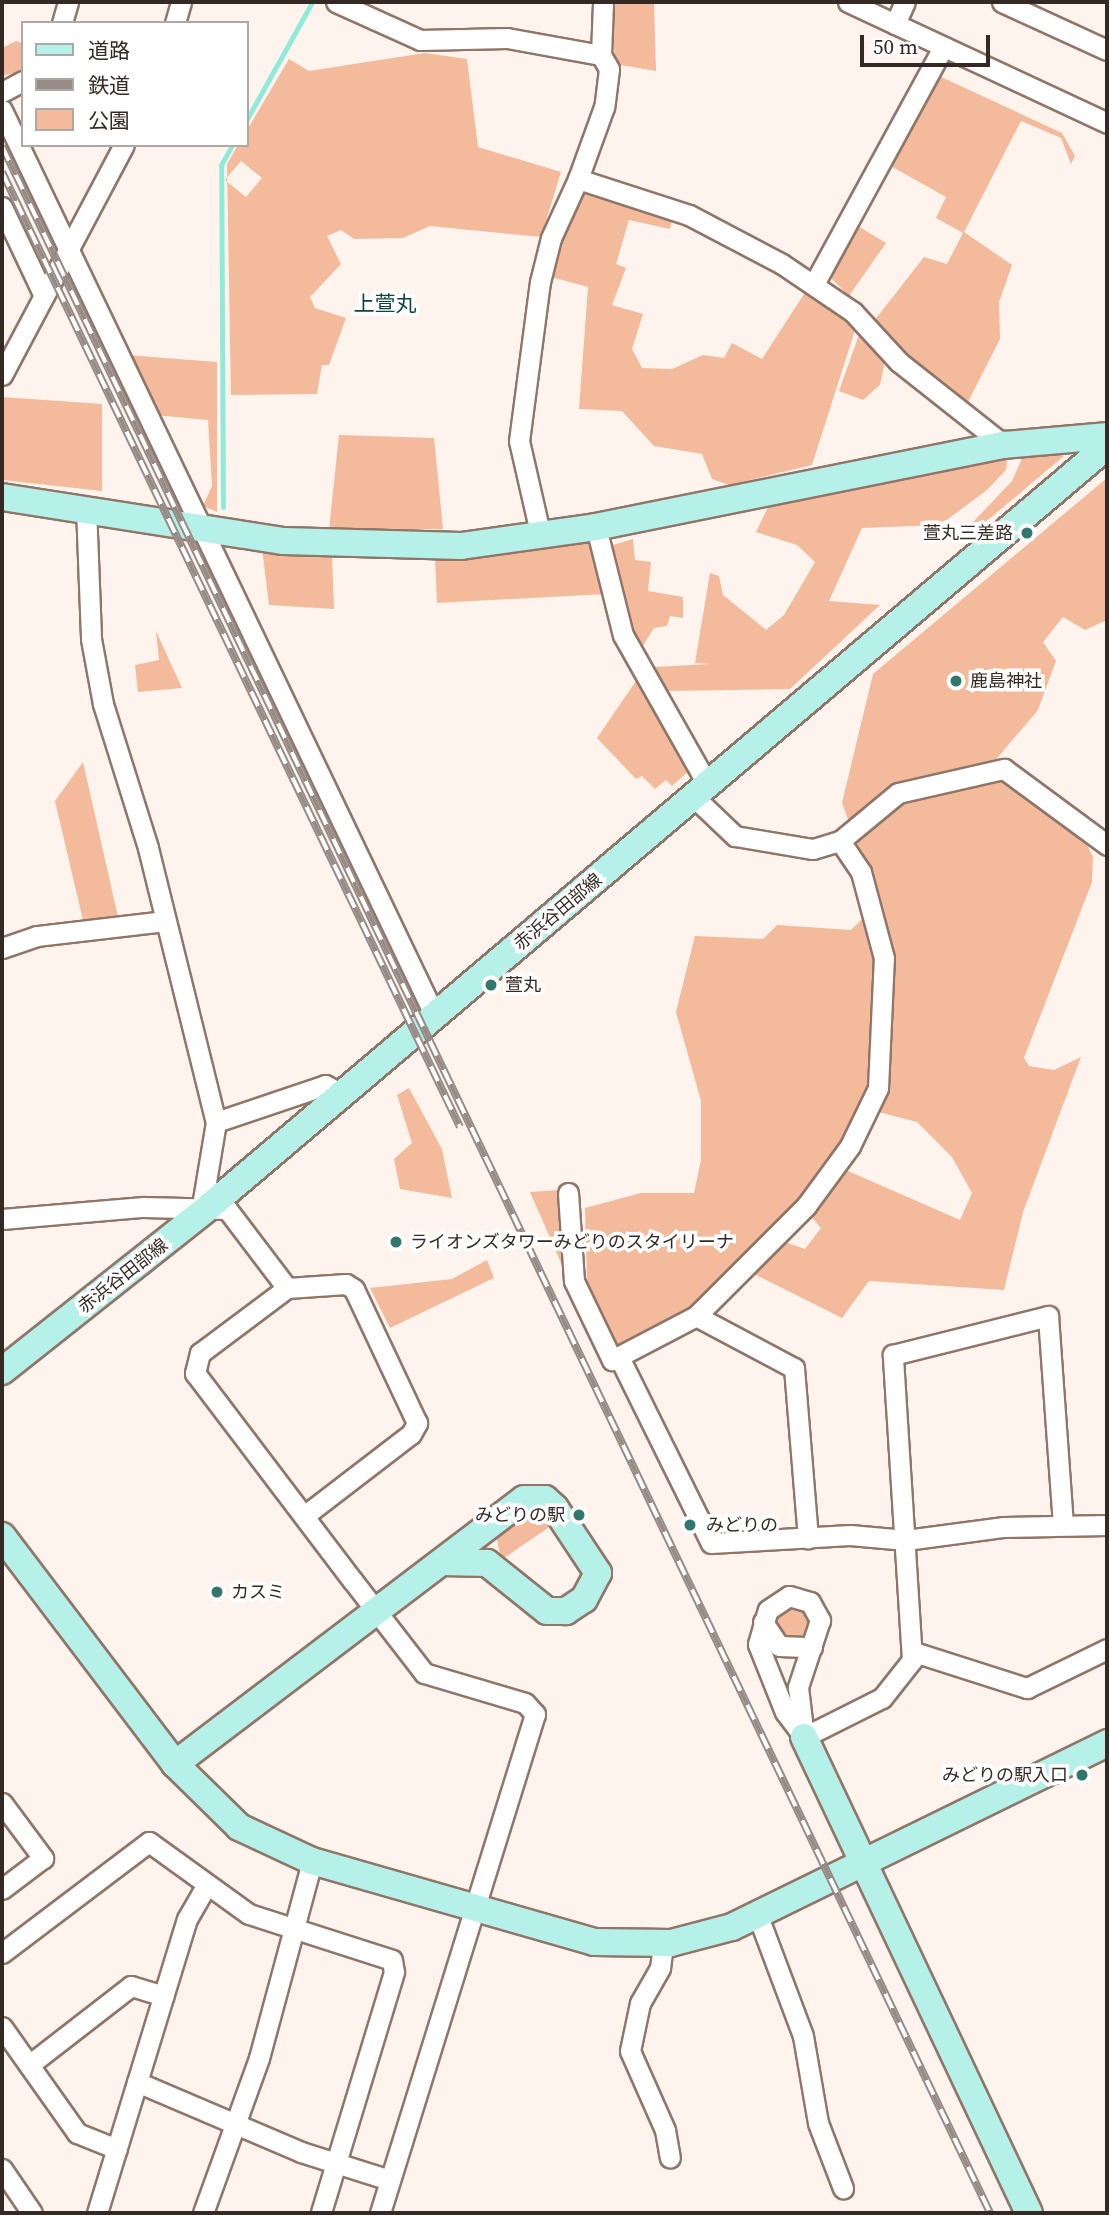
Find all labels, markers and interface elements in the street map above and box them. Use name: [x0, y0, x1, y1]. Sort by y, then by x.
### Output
legend: [21, 21, 248, 147]
scale bar: [864, 21, 993, 65]
text: 50 m: [873, 32, 918, 61]
text: 道路: [88, 36, 130, 65]
text: 鉄道: [88, 71, 130, 100]
text: 公園: [88, 106, 130, 135]
district label: 上萱丸: [354, 291, 416, 317]
place label: 萱丸三差路: [923, 522, 1013, 544]
marker: 萱丸三差路: [1019, 525, 1035, 541]
place label: 鹿島神社: [970, 670, 1042, 692]
marker: 鹿島神社: [948, 673, 964, 689]
street label: 赤浜谷田部線: [510, 869, 606, 955]
place label: 萱丸: [505, 974, 541, 996]
marker: 萱丸: [483, 977, 499, 993]
place label: ライオンズタワーみどりのスタイリーナ: [410, 1231, 734, 1253]
street label: 赤浜谷田部線: [74, 1234, 172, 1318]
marker: ライオンズタワーみどりのスタイリーナ: [388, 1234, 404, 1250]
place label: みどりの駅: [475, 1504, 565, 1526]
marker: みどりの駅: [571, 1507, 587, 1523]
place label: みどりの: [706, 1514, 778, 1536]
marker: みどりの: [680, 1515, 700, 1535]
place label: カスミ: [231, 1581, 285, 1603]
marker: カスミ: [209, 1584, 225, 1600]
place label: みどりの駅入口: [942, 1764, 1068, 1786]
marker: みどりの駅入口: [1074, 1767, 1090, 1783]

